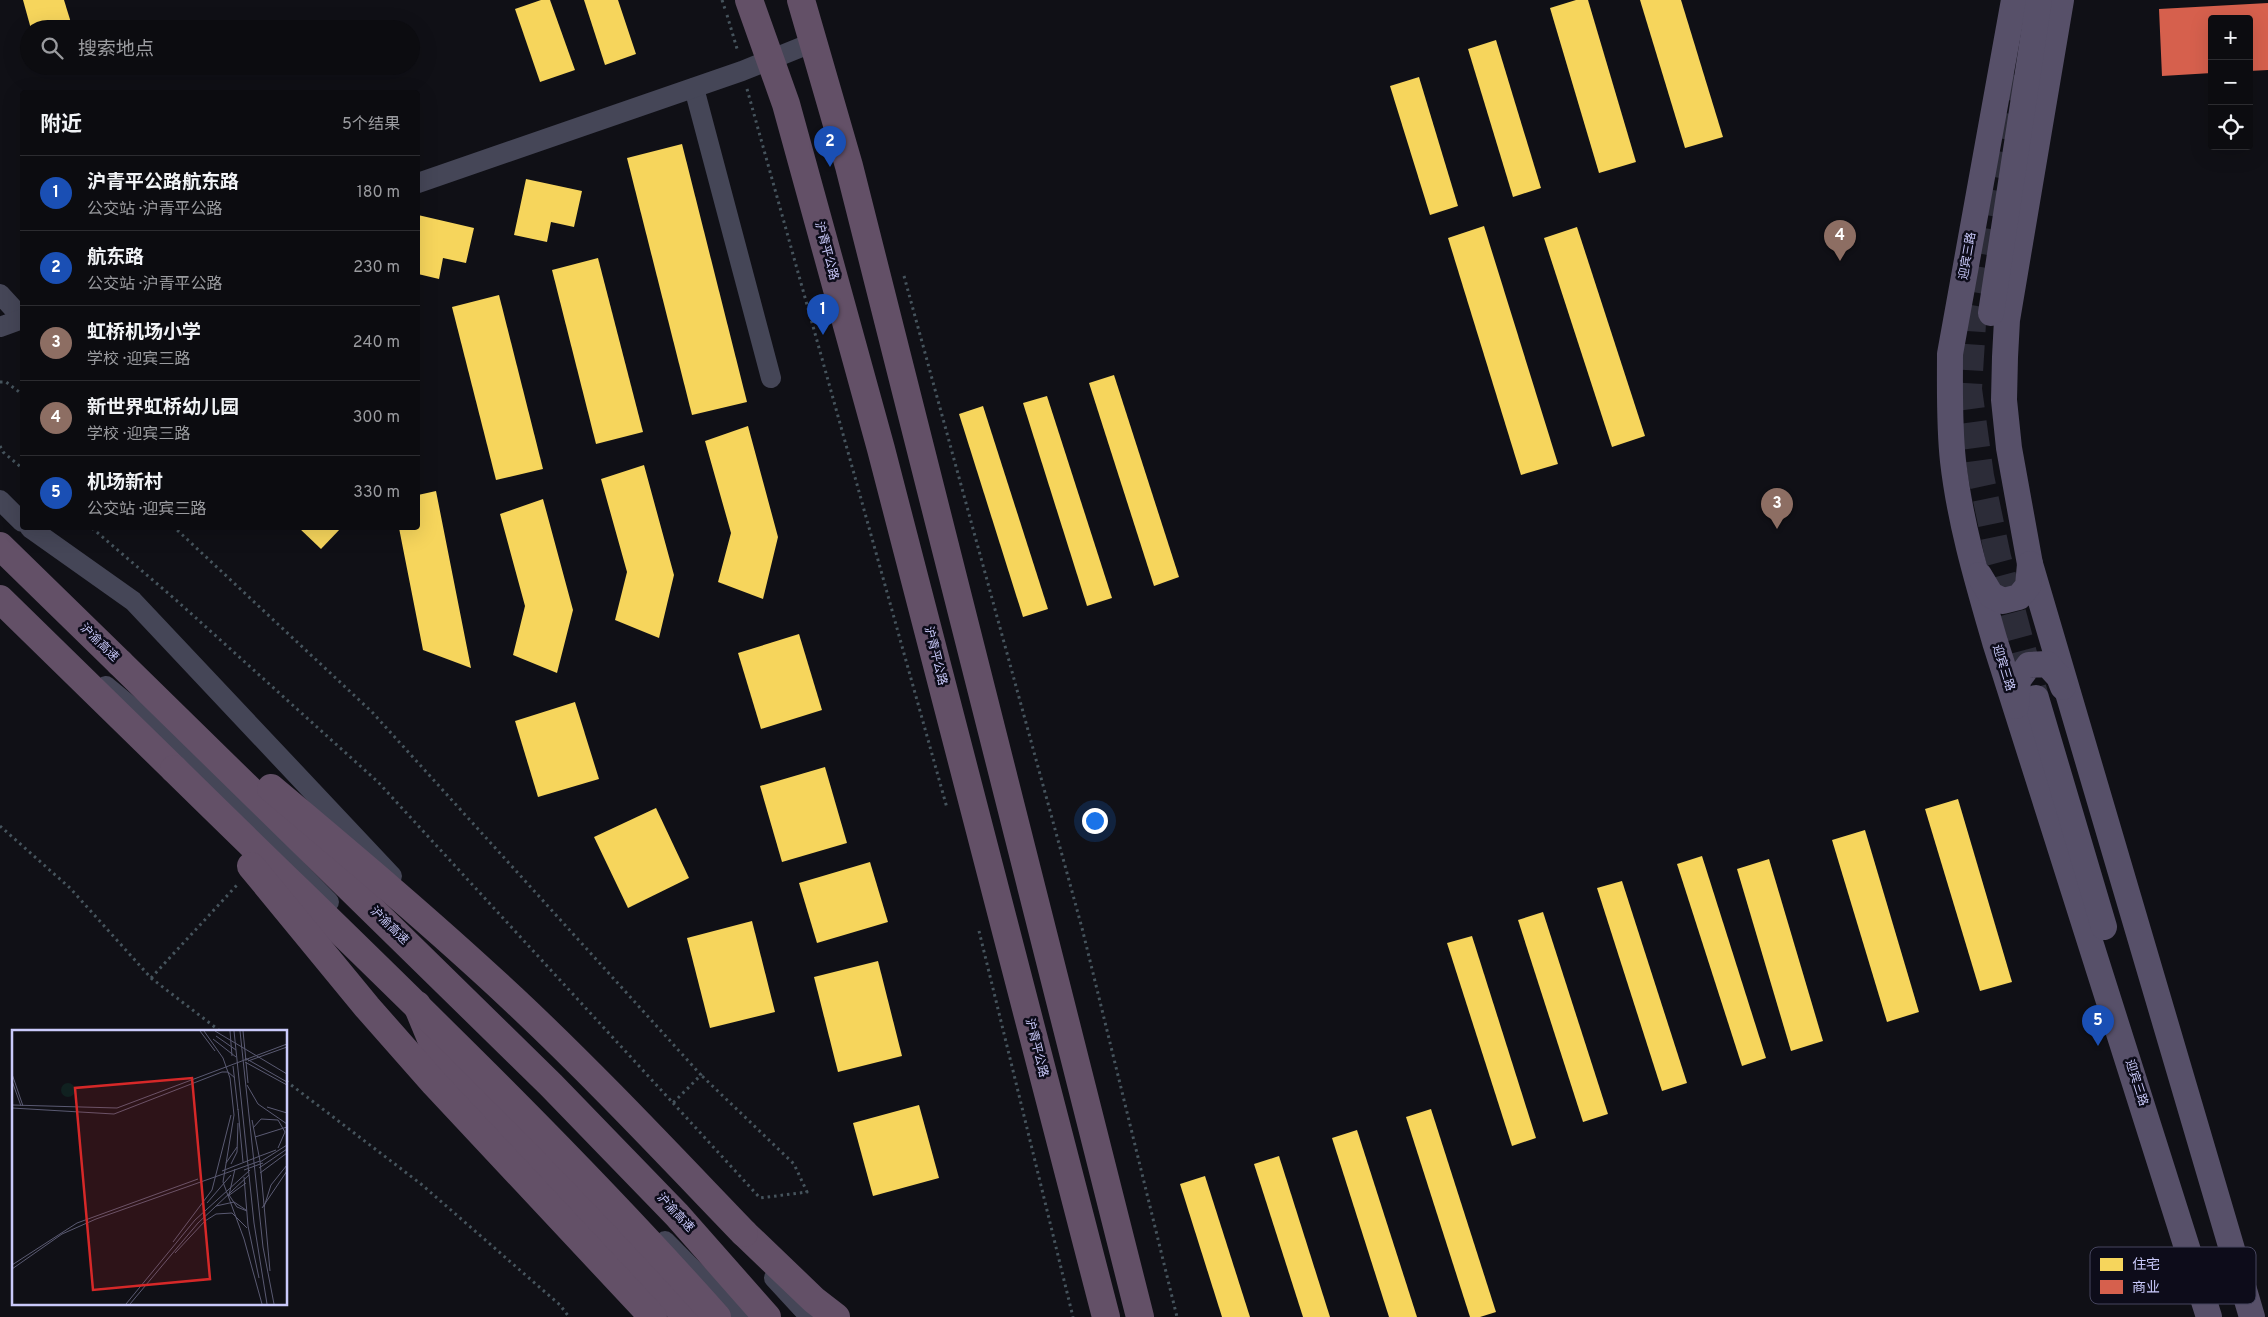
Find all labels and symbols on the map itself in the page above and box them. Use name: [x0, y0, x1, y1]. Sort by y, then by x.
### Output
pin: 2: [814, 126, 846, 167]
street label: 沪青平公路: [811, 220, 841, 282]
pin: 4: [1824, 220, 1856, 261]
street label: 迎宾三路: [1956, 231, 1980, 281]
pin: 1: [807, 294, 839, 335]
pin: 3: [1761, 488, 1793, 529]
street label: 沪渝高速: [76, 621, 122, 665]
street label: 沪青平公路: [920, 625, 950, 687]
street label: 迎宾三路: [1988, 643, 2018, 693]
your location: [1082, 808, 1108, 834]
street label: 沪渝高速: [366, 904, 412, 948]
pin: 5: [2082, 1005, 2114, 1046]
street label: 沪青平公路: [1021, 1017, 1051, 1079]
inset map: [12, 1030, 288, 1304]
street label: 迎宾三路: [2121, 1058, 2151, 1108]
street label: 沪渝高速: [653, 1190, 697, 1236]
legend: [2090, 1247, 2256, 1304]
text: 住宅: [2132, 1257, 2160, 1274]
text: 商业: [2132, 1280, 2160, 1297]

